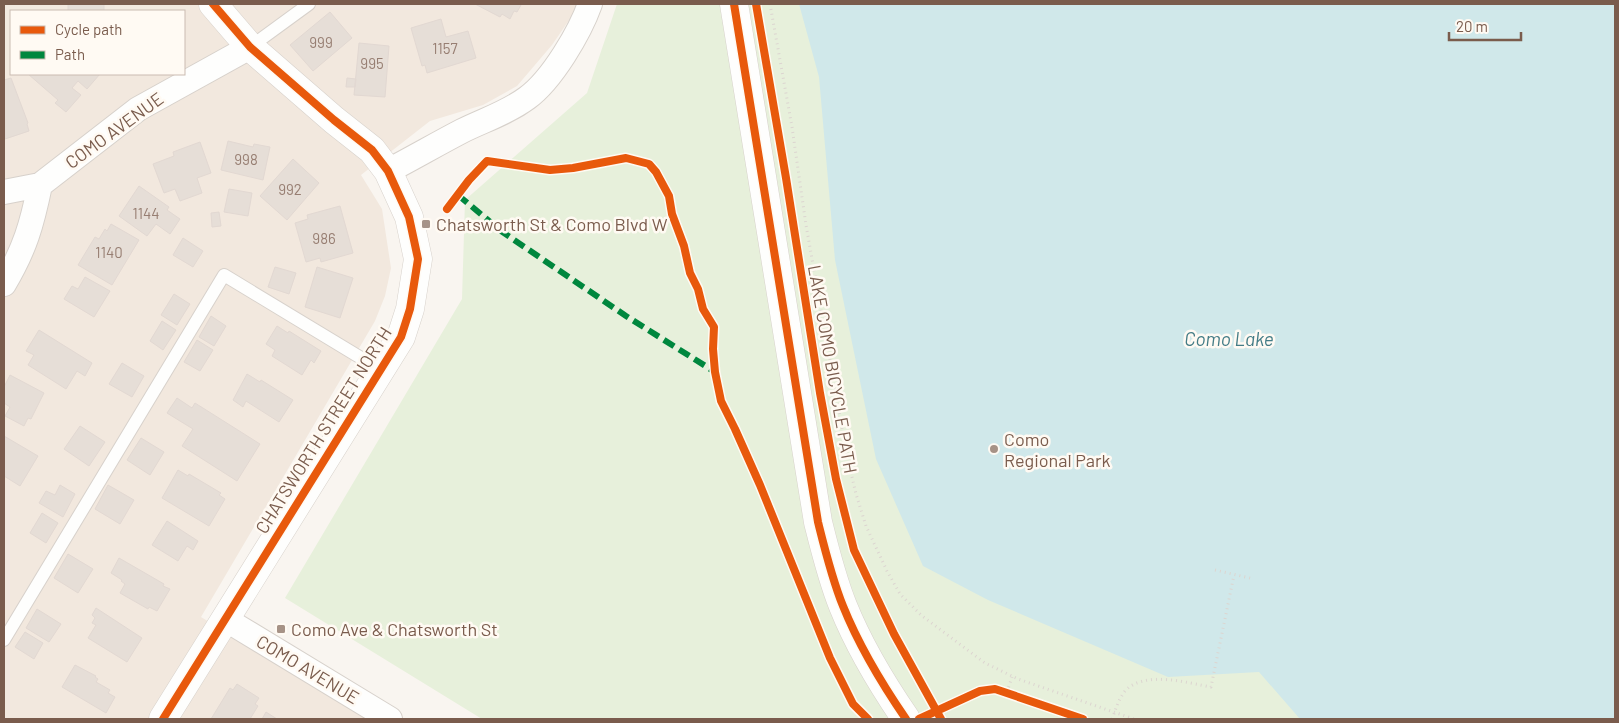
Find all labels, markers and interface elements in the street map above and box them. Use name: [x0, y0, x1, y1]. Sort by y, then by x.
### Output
legend: [10, 10, 185, 75]
scale bar: [1449, 10, 1522, 42]
text: 20 m: [1456, 17, 1488, 35]
text: Cycle path: [55, 20, 122, 38]
house number: 999: [309, 33, 333, 51]
house number: 1157: [432, 39, 458, 57]
text: Path: [55, 45, 85, 63]
house number: 995: [360, 54, 384, 72]
street label: COMO AVENUE: [61, 87, 167, 173]
house number: 998: [234, 150, 258, 168]
house number: 992: [278, 180, 302, 198]
house number: 1144: [132, 204, 160, 222]
place label: Chatsworth St & Como Blvd W: [436, 213, 668, 235]
marker: Chatsworth St & Como Blvd W: [420, 218, 432, 230]
house number: 986: [312, 229, 336, 247]
house number: 1140: [95, 243, 123, 261]
street label: LAKE COMO BICYCLE PATH: [804, 263, 862, 475]
street label: CHATSWORTH STREET NORTH: [250, 323, 396, 537]
water label: Como Lake: [1184, 327, 1274, 350]
place label: Como Regional Park: [1004, 428, 1111, 471]
marker: Como Regional Park: [988, 443, 1000, 455]
place label: Como Ave & Chatsworth St: [291, 618, 498, 640]
marker: Como Ave & Chatsworth St: [275, 623, 287, 635]
street label: COMO AVENUE: [253, 630, 363, 708]

